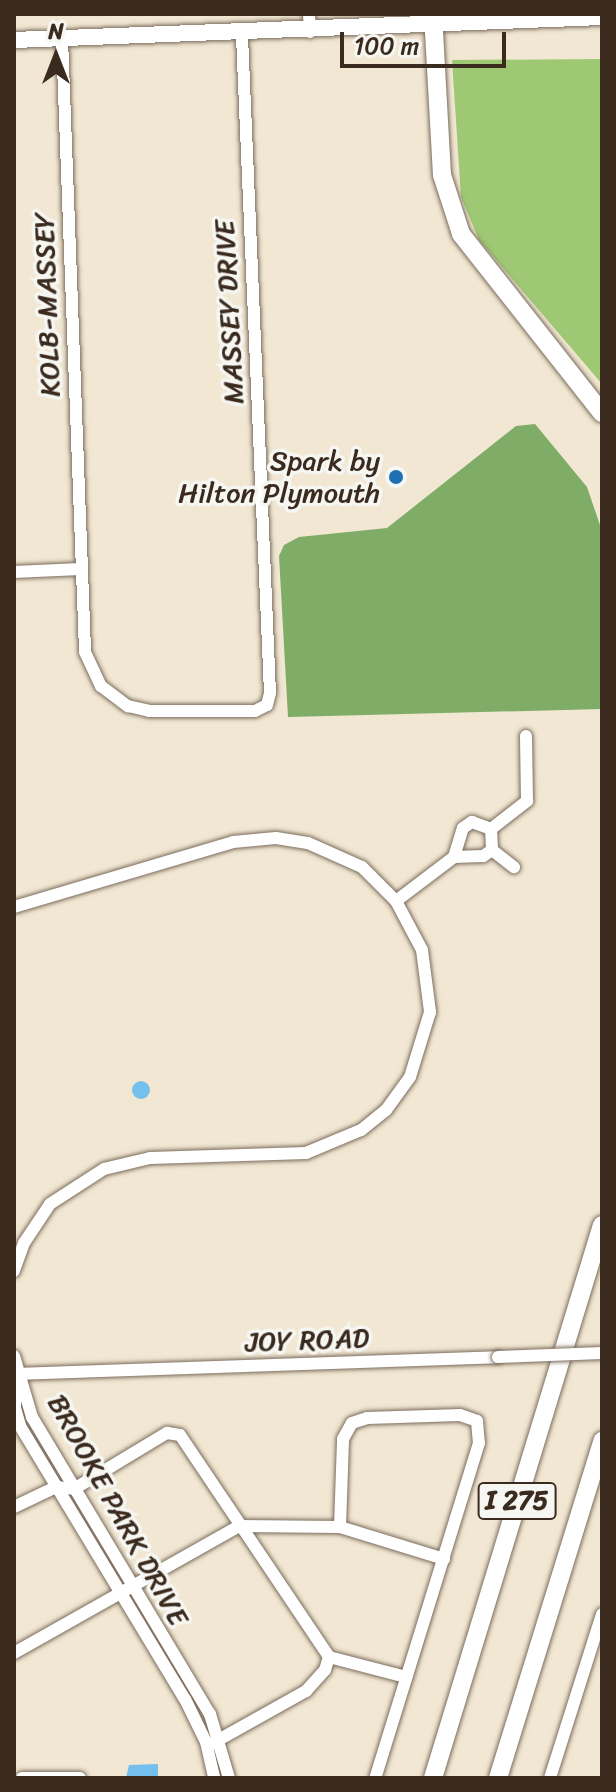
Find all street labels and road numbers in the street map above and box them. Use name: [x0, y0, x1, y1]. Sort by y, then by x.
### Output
street label: KOLB-MASSEY: [27, 213, 67, 397]
street label: MASSEY DRIVE: [207, 217, 251, 407]
street label: JOY ROAD: [244, 1321, 370, 1359]
street label: BROOKE PARK DRIVE: [40, 1387, 196, 1633]
road number: I 275: [477, 1479, 557, 1523]

